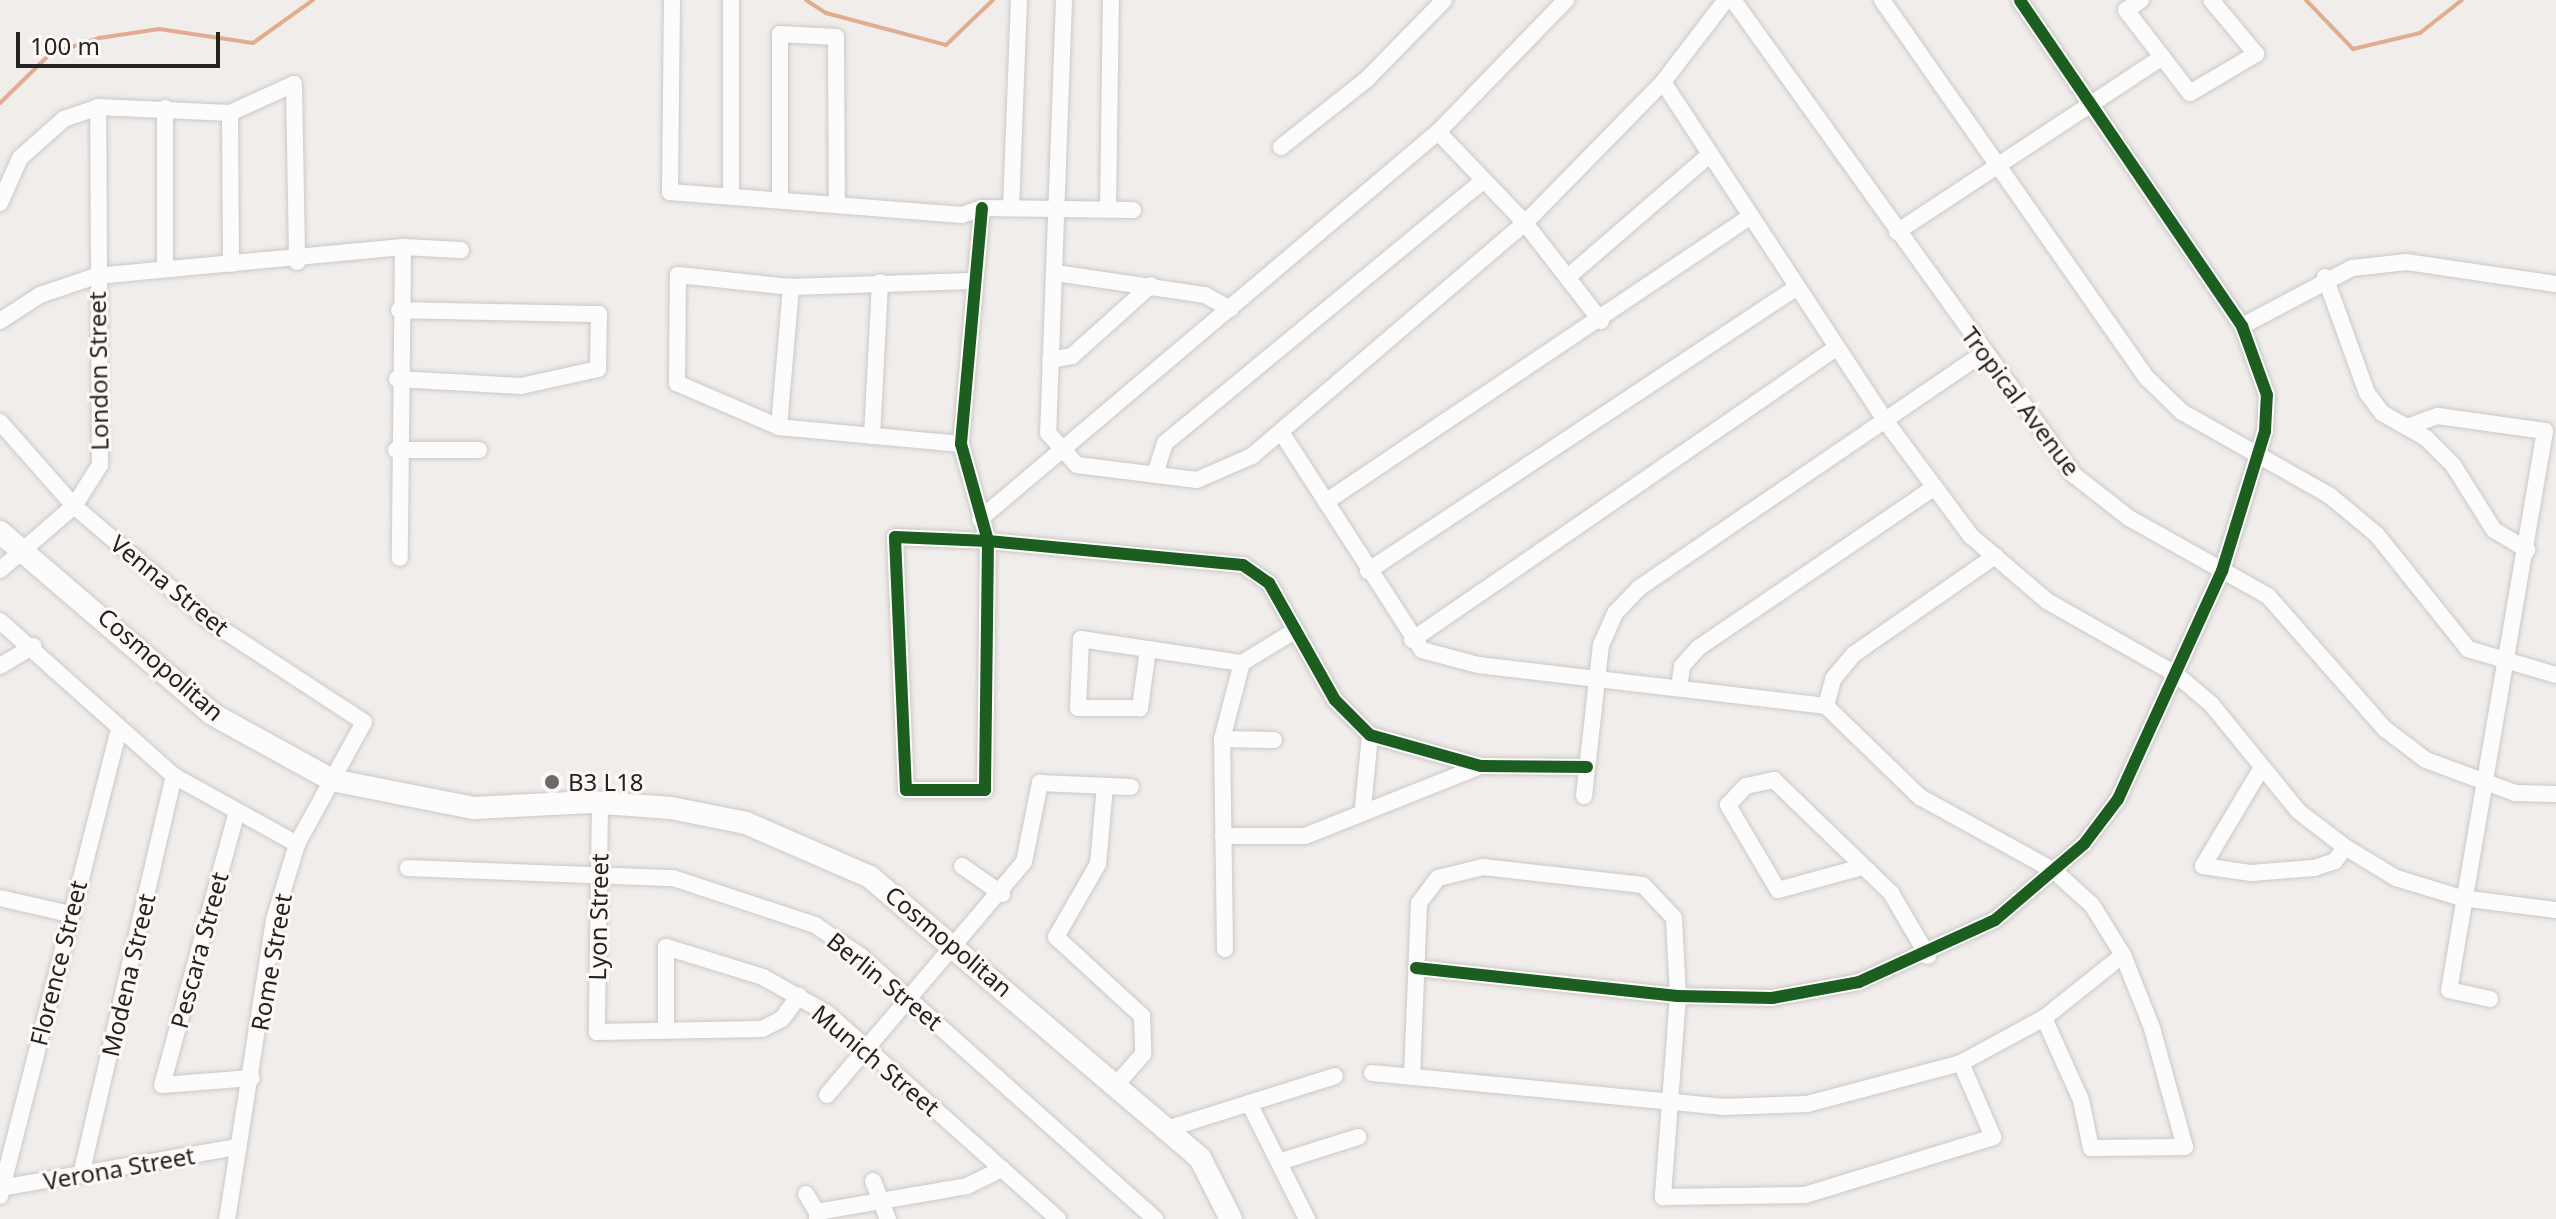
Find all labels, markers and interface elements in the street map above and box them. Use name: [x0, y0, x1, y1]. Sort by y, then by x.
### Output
scale bar: [20, 16, 224, 66]
text: 100 m: [30, 29, 100, 62]
street label: London Street: [82, 291, 114, 451]
street label: Tropical Avenue: [1956, 321, 2086, 481]
street label: Venna Street: [105, 529, 235, 641]
street label: Cosmopolitan: [92, 602, 230, 726]
place label: B3 L18: [568, 768, 644, 796]
marker: B3 L18: [543, 773, 561, 791]
street label: Lyon Street: [582, 853, 614, 981]
street label: Pescara Street: [164, 869, 234, 1031]
street label: Florence Street: [24, 877, 92, 1049]
street label: Cosmopolitan: [880, 880, 1018, 1002]
street label: Modena Street: [95, 891, 161, 1059]
street label: Rome Street: [245, 891, 297, 1033]
street label: Berlin Street: [822, 926, 948, 1036]
street label: Munich Street: [807, 998, 945, 1122]
street label: Verona Street: [41, 1141, 197, 1195]

